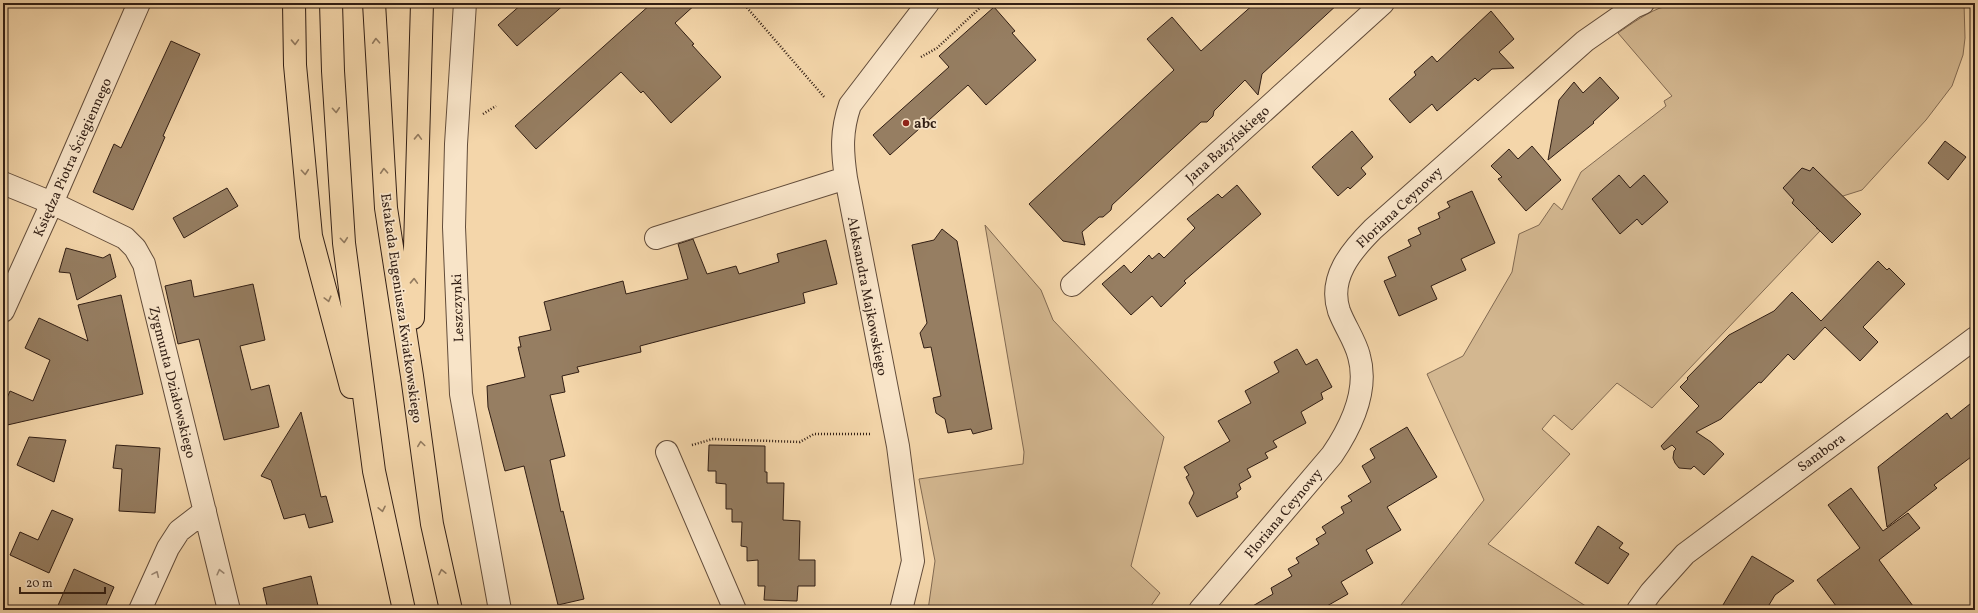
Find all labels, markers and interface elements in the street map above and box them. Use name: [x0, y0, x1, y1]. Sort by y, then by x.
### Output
one-way arrow: [372, 38, 380, 44]
one-way arrow: [291, 39, 299, 45]
street label: Księdza Piotra Ściegiennego: [29, 75, 117, 240]
street label: Jana Bażyńskiego: [1182, 102, 1274, 188]
one-way arrow: [331, 107, 340, 113]
place label: abc: [914, 115, 937, 134]
marker: abc: [901, 118, 911, 128]
one-way arrow: [414, 134, 423, 140]
street label: Floriana Ceynowy: [1353, 163, 1448, 253]
one-way arrow: [379, 168, 388, 174]
one-way arrow: [300, 169, 309, 175]
street label: Estakada Eugeniusza Kwiatkowskiego: [375, 192, 426, 424]
street label: Aleksandra Majkowskiego: [842, 215, 891, 378]
one-way arrow: [339, 237, 348, 243]
street label: Leszczynki: [448, 273, 469, 343]
one-way arrow: [410, 278, 419, 284]
one-way arrow: [323, 295, 332, 302]
street label: Zygmunta Działowskiego: [143, 304, 200, 460]
street label: Sambora: [1794, 429, 1850, 477]
one-way arrow: [417, 441, 426, 447]
street label: Floriana Ceynowy: [1241, 465, 1328, 563]
one-way arrow: [378, 506, 386, 512]
scale bar: [20, 569, 105, 595]
one-way arrow: [216, 569, 224, 575]
one-way arrow: [439, 569, 447, 575]
one-way arrow: [151, 571, 159, 579]
text: 20 m: [26, 576, 53, 592]

